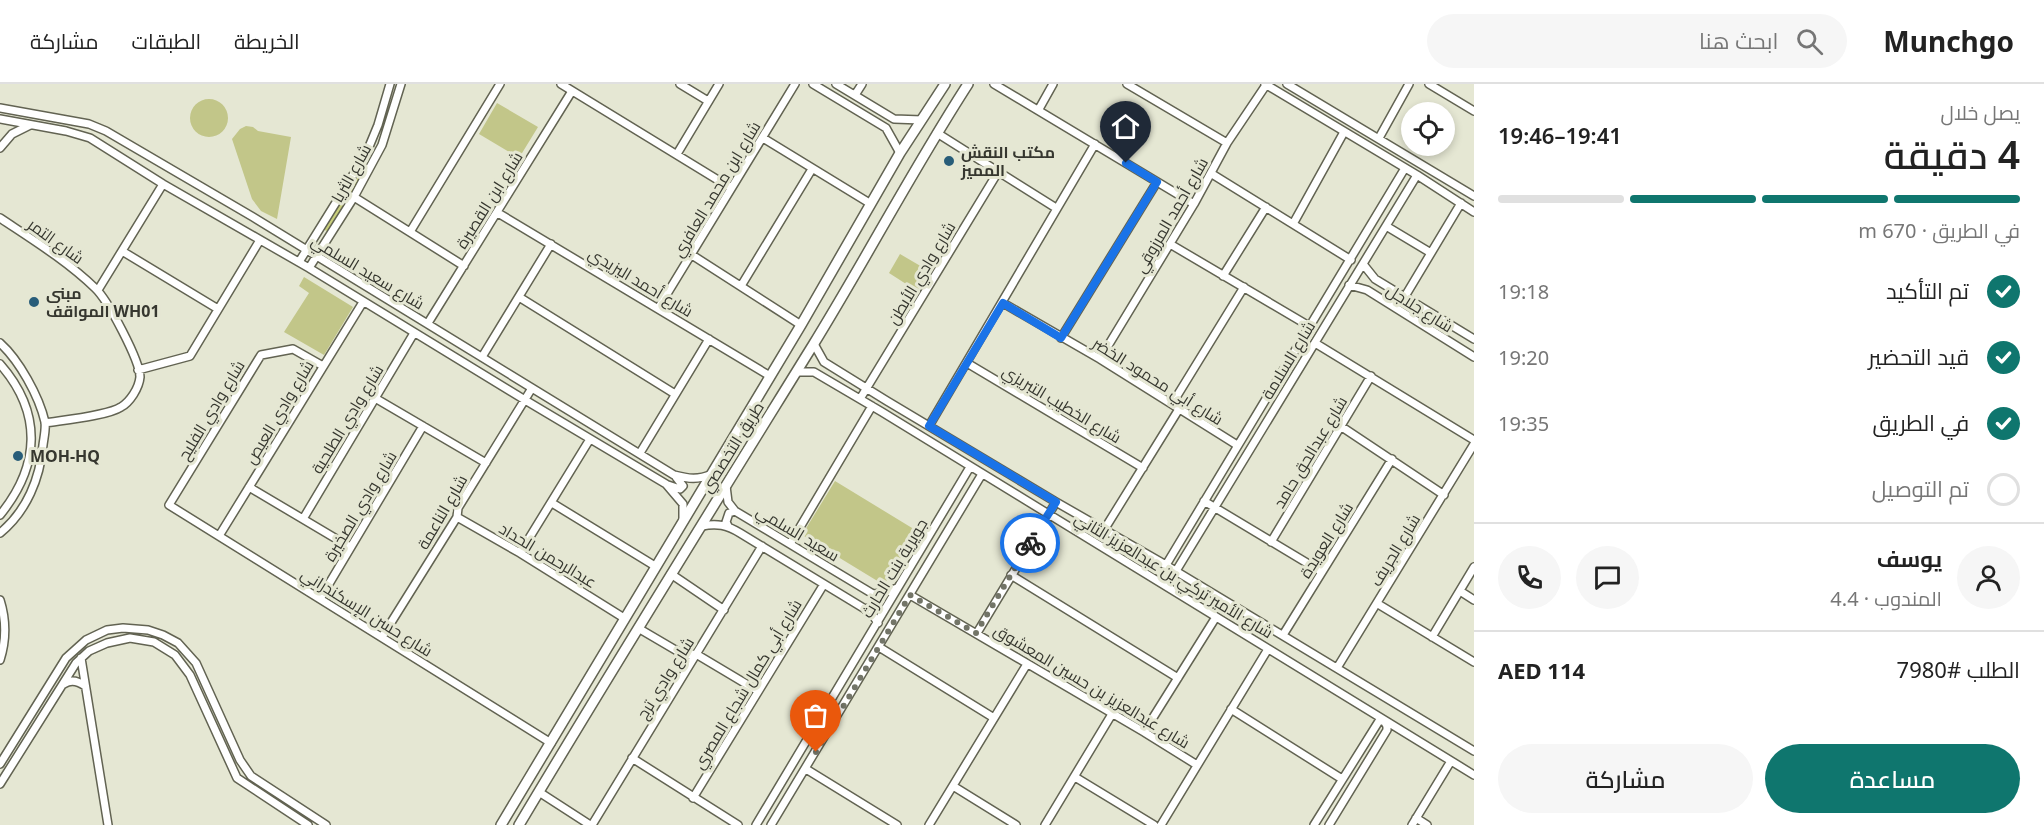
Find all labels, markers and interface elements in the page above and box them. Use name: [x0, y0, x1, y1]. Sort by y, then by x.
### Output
search box: [1427, 14, 1847, 68]
text: Munchgo: [1883, 22, 2014, 60]
text: ابحث هنا: [1699, 25, 1778, 55]
icon: search: [1793, 25, 1826, 58]
text: مشاركة: [30, 27, 99, 55]
text: الطبقات: [132, 27, 201, 55]
text: الخريطة: [234, 27, 300, 55]
text: يصل خلال: [1941, 99, 2020, 126]
pin: [1100, 101, 1151, 163]
map controls: [1401, 102, 1455, 156]
button: locate: [1401, 102, 1455, 156]
icon: home: [1109, 110, 1142, 143]
street label: شارع ابن محمد العافري: [667, 117, 768, 263]
text: 19:41–19:46: [1498, 120, 1622, 150]
text: 4 دقيقة: [1884, 127, 2020, 180]
street label: شارع الثريا: [326, 140, 377, 207]
place label: مكتب النقش المميز: [960, 141, 1055, 181]
street label: شارع ابن القصيرة: [450, 147, 528, 253]
street label: شارع أحمد المرزوقي: [1129, 153, 1216, 278]
marker: مكتب النقش المميز: [942, 154, 956, 168]
street label: شارع التمر: [22, 213, 88, 270]
street label: شارع وادي الأبطن: [882, 217, 963, 330]
text: في الطريق · 670 m: [1858, 217, 2020, 244]
street label: شارع سعيد السلمي: [306, 230, 429, 317]
street label: شارع أحمد اليزيدي: [583, 242, 697, 325]
text: تم التأكيد: [1886, 275, 1969, 305]
icon: check: [1987, 275, 2020, 308]
text: 19:18: [1498, 278, 1549, 305]
street label: شارع جلاجل: [1382, 279, 1458, 338]
place label: مبنى المواقف WH01: [46, 282, 160, 322]
marker: مبنى المواقف WH01: [27, 295, 41, 309]
street label: شارع السلامة: [1256, 317, 1321, 404]
street label: شارع أبي محمود الخضر: [1086, 331, 1227, 433]
text: قيد التحضير: [1868, 341, 1969, 371]
icon: check: [1987, 341, 2020, 374]
text: 19:20: [1498, 344, 1549, 371]
street label: شارع وادي الفليح: [172, 356, 252, 466]
street label: شارع وادي العيص: [239, 356, 321, 470]
street label: شارع وادي الطلحية: [306, 360, 391, 479]
street label: شارع الخطيب التبريزي: [997, 360, 1126, 451]
street label: شارع عبدالحق حامد: [1268, 392, 1353, 513]
street label: طريق التخصصي: [695, 397, 770, 498]
text: في الطريق: [1872, 407, 1969, 437]
icon: check: [1987, 407, 2020, 440]
text: 19:35: [1498, 410, 1549, 437]
place label: MOH-HQ: [30, 445, 100, 467]
street label: شارع وادي الصخيرة: [318, 447, 404, 567]
marker: MOH-HQ: [11, 449, 25, 463]
street label: شارع الناعمة: [412, 471, 473, 554]
text: تم التوصيل: [1872, 473, 1969, 503]
street label: شارع العويدة: [1294, 498, 1359, 583]
street label: سعيد السلمي: [751, 500, 844, 569]
street label: شارع الأمير تركي بن عبدالعزيز الثاني: [1069, 507, 1277, 646]
street label: شارع الجريف: [1365, 510, 1426, 591]
courier: [1000, 513, 1060, 573]
street label: جويرية بنت الحارث: [856, 514, 932, 622]
street label: عبدالرحمن الحداد: [495, 517, 601, 593]
icon: bike: [1014, 527, 1047, 560]
text: يوسف: [1877, 543, 1942, 573]
button: phone: [1498, 546, 1561, 609]
button: chat: [1576, 546, 1639, 609]
button: person: [1957, 546, 2020, 609]
street label: شارع حسن الإسكندراني: [295, 563, 437, 664]
text: المندوب · 4.4: [1830, 585, 1942, 612]
street label: شارع أبي كمال شجاع المصري: [687, 595, 809, 775]
street label: شارع عبدالعزيز بن حسين المعشوق: [989, 619, 1194, 754]
street label: شارع وادي ترج: [631, 633, 701, 725]
text: الطلب #7980: [1897, 654, 2020, 684]
text: AED 114: [1498, 655, 1585, 685]
pin: [790, 690, 841, 752]
icon: bag: [799, 699, 832, 732]
button: مشاركة: [1498, 744, 1753, 813]
button: مساعدة: [1765, 744, 2020, 813]

